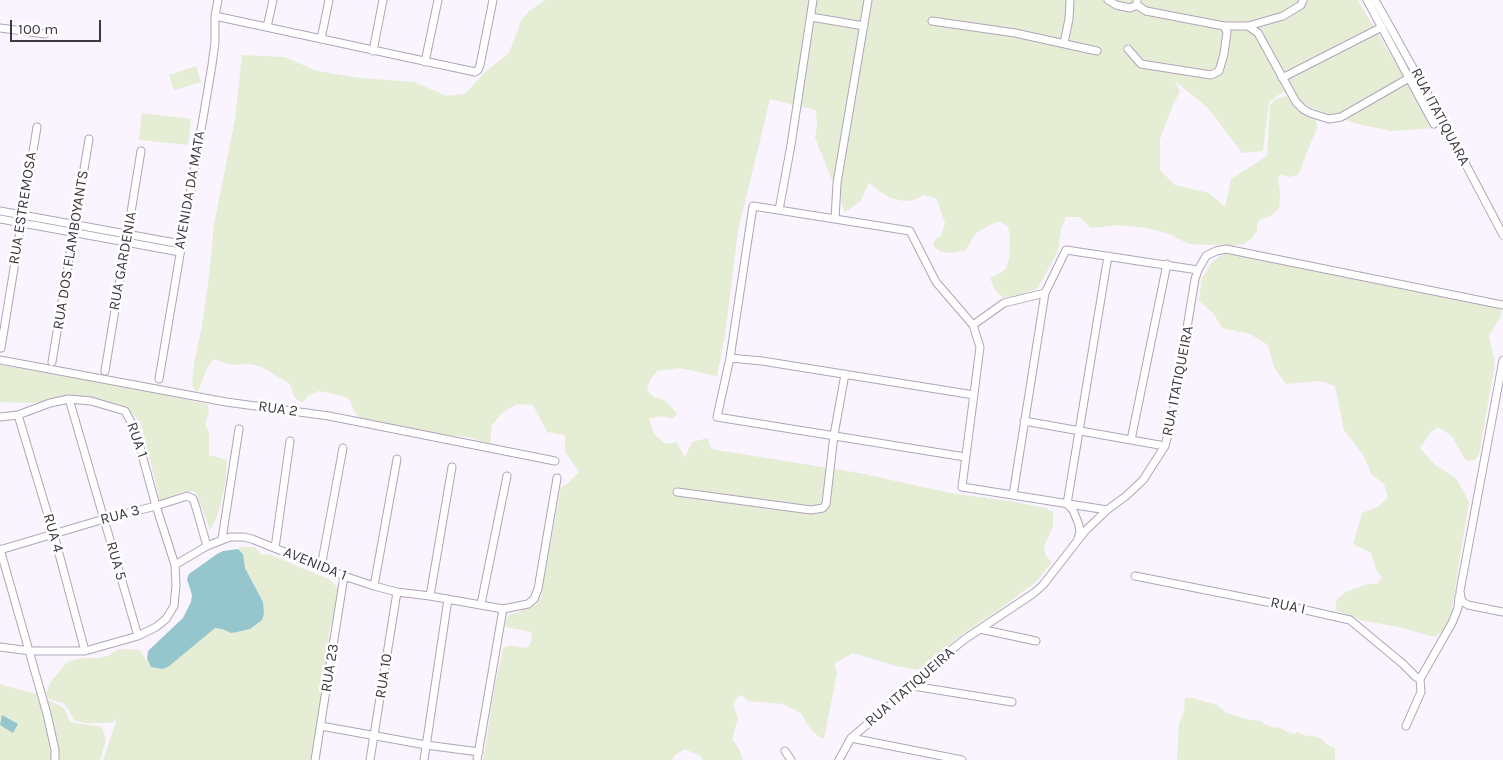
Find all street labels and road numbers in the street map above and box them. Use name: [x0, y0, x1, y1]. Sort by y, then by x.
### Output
street label: RUA ITATIQUARA: [1407, 65, 1473, 169]
street label: AVENIDA DA MATA: [171, 129, 209, 251]
street label: RUA ESTREMOSA: [5, 150, 41, 266]
street label: RUA DOS FLAMBOYANTS: [50, 169, 92, 331]
street label: RUA GARDENIA: [105, 210, 141, 312]
street label: RUA ITATIQUEIRA: [1158, 324, 1198, 438]
street label: RUA 2: [257, 397, 299, 421]
street label: RUA 1: [123, 420, 151, 460]
street label: RUA 3: [98, 501, 142, 529]
street label: RUA 4: [39, 512, 67, 554]
street label: RUA 5: [102, 539, 130, 583]
street label: AVENIDA 1: [281, 543, 349, 585]
street label: RUA I: [1269, 594, 1307, 618]
street label: RUA 23: [317, 643, 343, 693]
street label: RUA ITATIQUEIRA: [862, 643, 958, 731]
street label: RUA 10: [372, 652, 396, 700]

